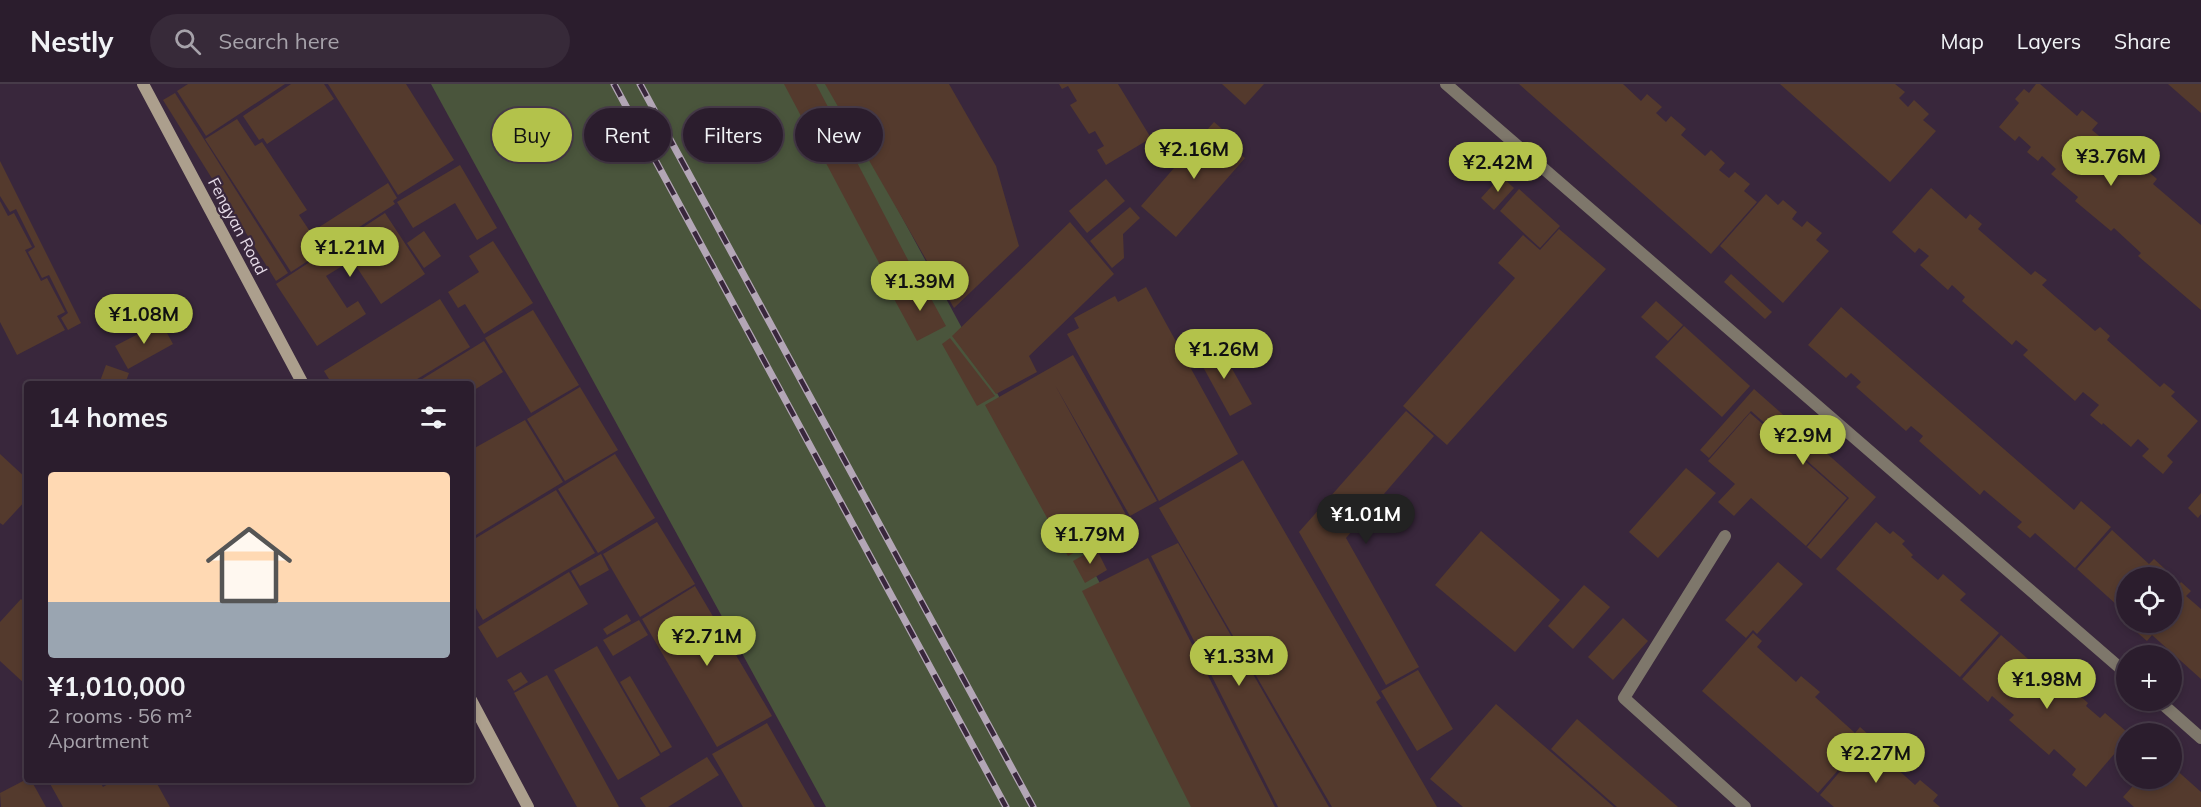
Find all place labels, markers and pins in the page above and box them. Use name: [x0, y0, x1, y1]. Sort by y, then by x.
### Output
pin: ¥2.16M: [1145, 129, 1243, 180]
pin: ¥3.76M: [2062, 136, 2160, 187]
pin: ¥2.42M: [1449, 142, 1547, 193]
pin: ¥1.21M: [301, 227, 399, 278]
pin: ¥1.39M: [871, 261, 969, 312]
pin: ¥1.08M: [95, 294, 193, 345]
pin: ¥1.26M: [1175, 329, 1273, 380]
pin: ¥2.9M: [1761, 415, 1845, 466]
pin: ¥1.01M: [1317, 494, 1415, 545]
pin: ¥1.79M: [1041, 514, 1139, 565]
pin: ¥2.71M: [658, 616, 756, 667]
pin: ¥1.33M: [1190, 636, 1288, 687]
pin: ¥1.98M: [1998, 659, 2096, 710]
pin: ¥2.27M: [1827, 733, 1925, 784]

